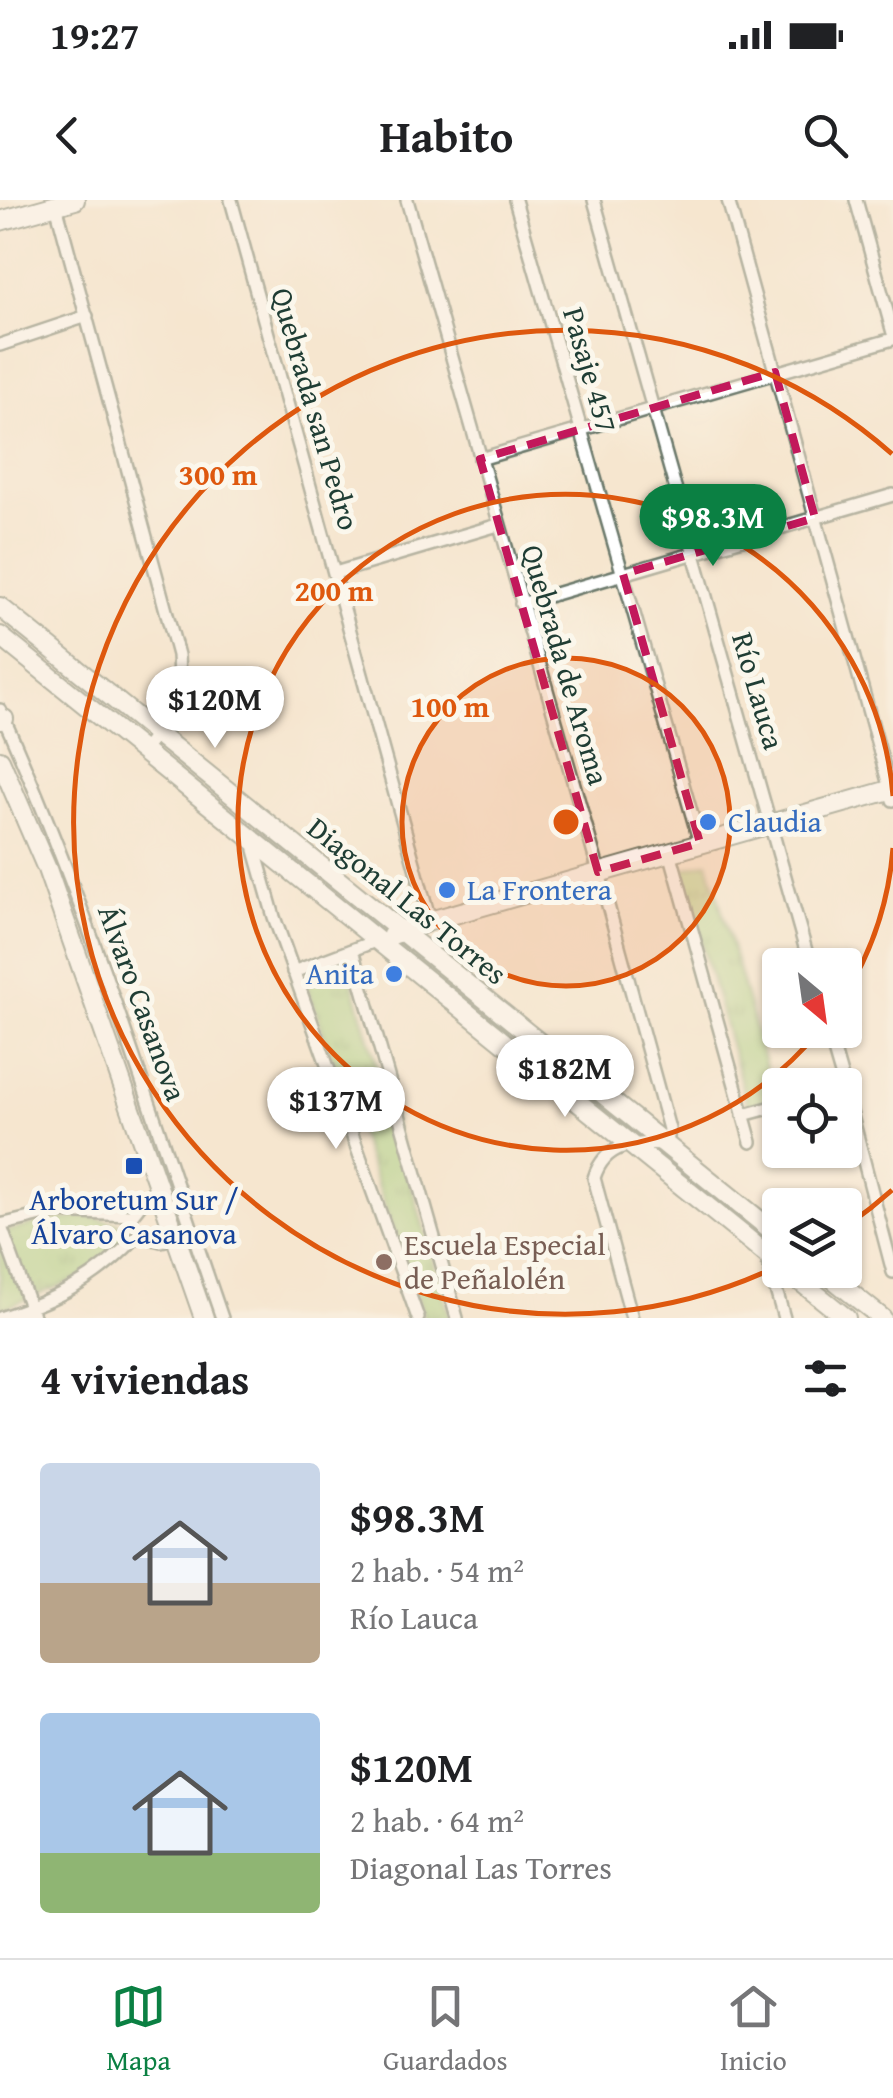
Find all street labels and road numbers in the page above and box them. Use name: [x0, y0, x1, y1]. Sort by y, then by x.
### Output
street label: Quebrada san Pedro: [260, 282, 372, 535]
street label: Pasaje 457: [552, 302, 630, 438]
street label: Quebrada de Aroma: [511, 540, 621, 790]
street label: Río Lauca: [721, 627, 797, 755]
street label: Diagonal Las Torres: [298, 806, 517, 995]
street label: Álvaro Casanova: [87, 899, 199, 1107]

